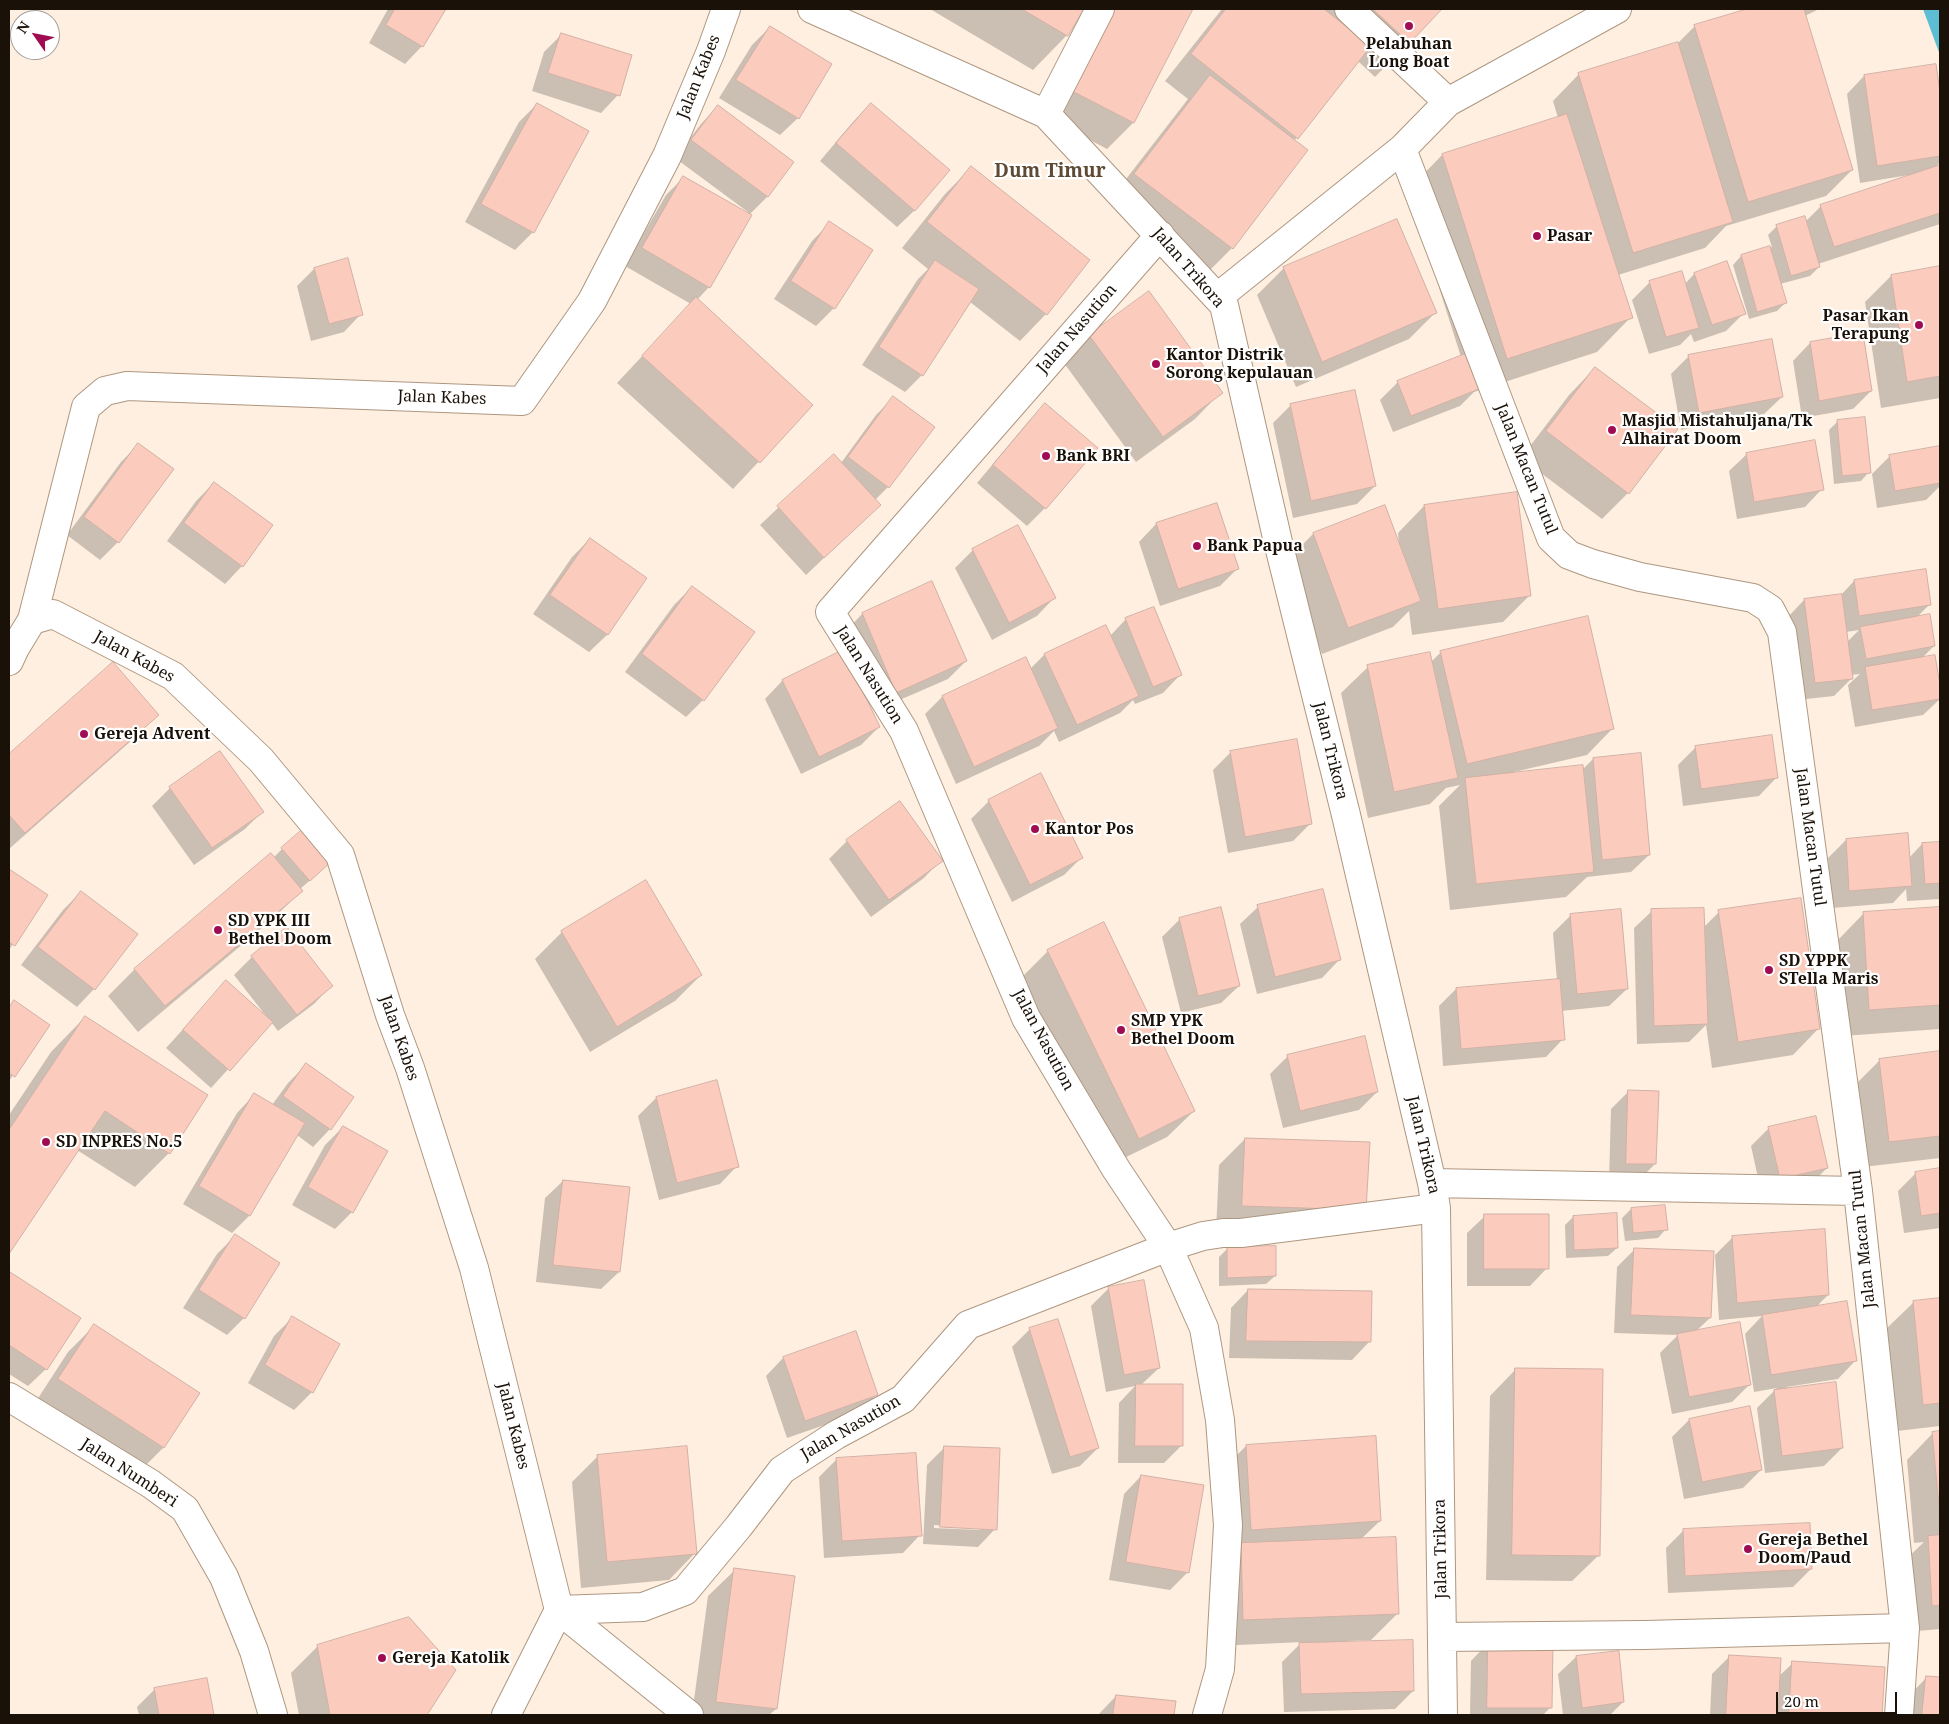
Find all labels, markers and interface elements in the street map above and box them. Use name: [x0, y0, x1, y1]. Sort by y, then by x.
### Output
north arrow: [10, 10, 60, 60]
text: N: [12, 17, 34, 37]
marker: Pelabuhan Long Boat: [1403, 20, 1415, 32]
street label: Jalan Kabes: [673, 32, 725, 122]
place label: Pelabuhan Long Boat: [1366, 34, 1452, 72]
district label: Dum Timur: [994, 161, 1106, 183]
street label: Jalan Trikora: [1148, 224, 1228, 312]
place label: Pasar: [1547, 226, 1592, 246]
marker: Pasar: [1531, 230, 1543, 242]
street label: Jalan Nasution: [1033, 280, 1121, 378]
place label: Pasar Ikan Terapung: [1822, 306, 1909, 344]
marker: Pasar Ikan Terapung: [1913, 319, 1925, 331]
place label: Kantor Distrik Sorong kepulauan: [1166, 345, 1313, 383]
marker: Kantor Distrik Sorong kepulauan: [1150, 358, 1162, 370]
street label: Jalan Kabes: [397, 387, 487, 409]
street label: Jalan Macan Tutul: [1491, 401, 1561, 537]
place label: Masjid Mistahuljana/Tk Alhairat Doom: [1622, 411, 1812, 449]
marker: Masjid Mistahuljana/Tk Alhairat Doom: [1606, 424, 1618, 436]
place label: Bank BRI: [1056, 446, 1130, 466]
marker: Bank BRI: [1040, 450, 1052, 462]
place label: Bank Papua: [1207, 536, 1303, 556]
marker: Bank Papua: [1191, 540, 1203, 552]
street label: Jalan Nasution: [831, 622, 907, 728]
street label: Jalan Kabes: [90, 627, 178, 687]
street label: Jalan Trikora: [1309, 700, 1351, 802]
place label: Gereja Advent: [94, 724, 210, 744]
marker: Gereja Advent: [78, 728, 90, 740]
street label: Jalan Macan Tutul: [1791, 767, 1829, 907]
place label: Kantor Pos: [1045, 819, 1134, 839]
marker: Kantor Pos: [1029, 823, 1041, 835]
place label: SD YPK III Bethel Doom: [228, 911, 332, 949]
marker: SD YPK III Bethel Doom: [212, 924, 224, 936]
place label: SD YPPK STella Maris: [1779, 951, 1878, 989]
marker: SD YPPK STella Maris: [1763, 964, 1775, 976]
street label: Jalan Nasution: [1008, 986, 1078, 1094]
street label: Jalan Kabes: [375, 993, 423, 1083]
place label: SMP YPK Bethel Doom: [1131, 1011, 1235, 1049]
marker: SMP YPK Bethel Doom: [1115, 1024, 1127, 1036]
street label: Jalan Trikora: [1402, 1094, 1444, 1196]
place label: SD INPRES No.5: [56, 1132, 182, 1152]
marker: SD INPRES No.5: [40, 1136, 52, 1148]
street label: Jalan Macan Tutul: [1846, 1169, 1880, 1309]
street label: Jalan Kabes: [493, 1381, 533, 1471]
street label: Jalan Nasution: [798, 1392, 904, 1464]
street label: Jalan Numberi: [77, 1435, 181, 1511]
street label: Jalan Trikora: [1431, 1499, 1451, 1599]
place label: Gereja Bethel Doom/Paud: [1758, 1530, 1868, 1568]
marker: Gereja Bethel Doom/Paud: [1742, 1543, 1754, 1555]
place label: Gereja Katolik: [392, 1648, 509, 1668]
marker: Gereja Katolik: [376, 1652, 388, 1664]
scale bar: [1779, 1682, 1900, 1714]
text: 20 m: [1784, 1691, 1819, 1711]

